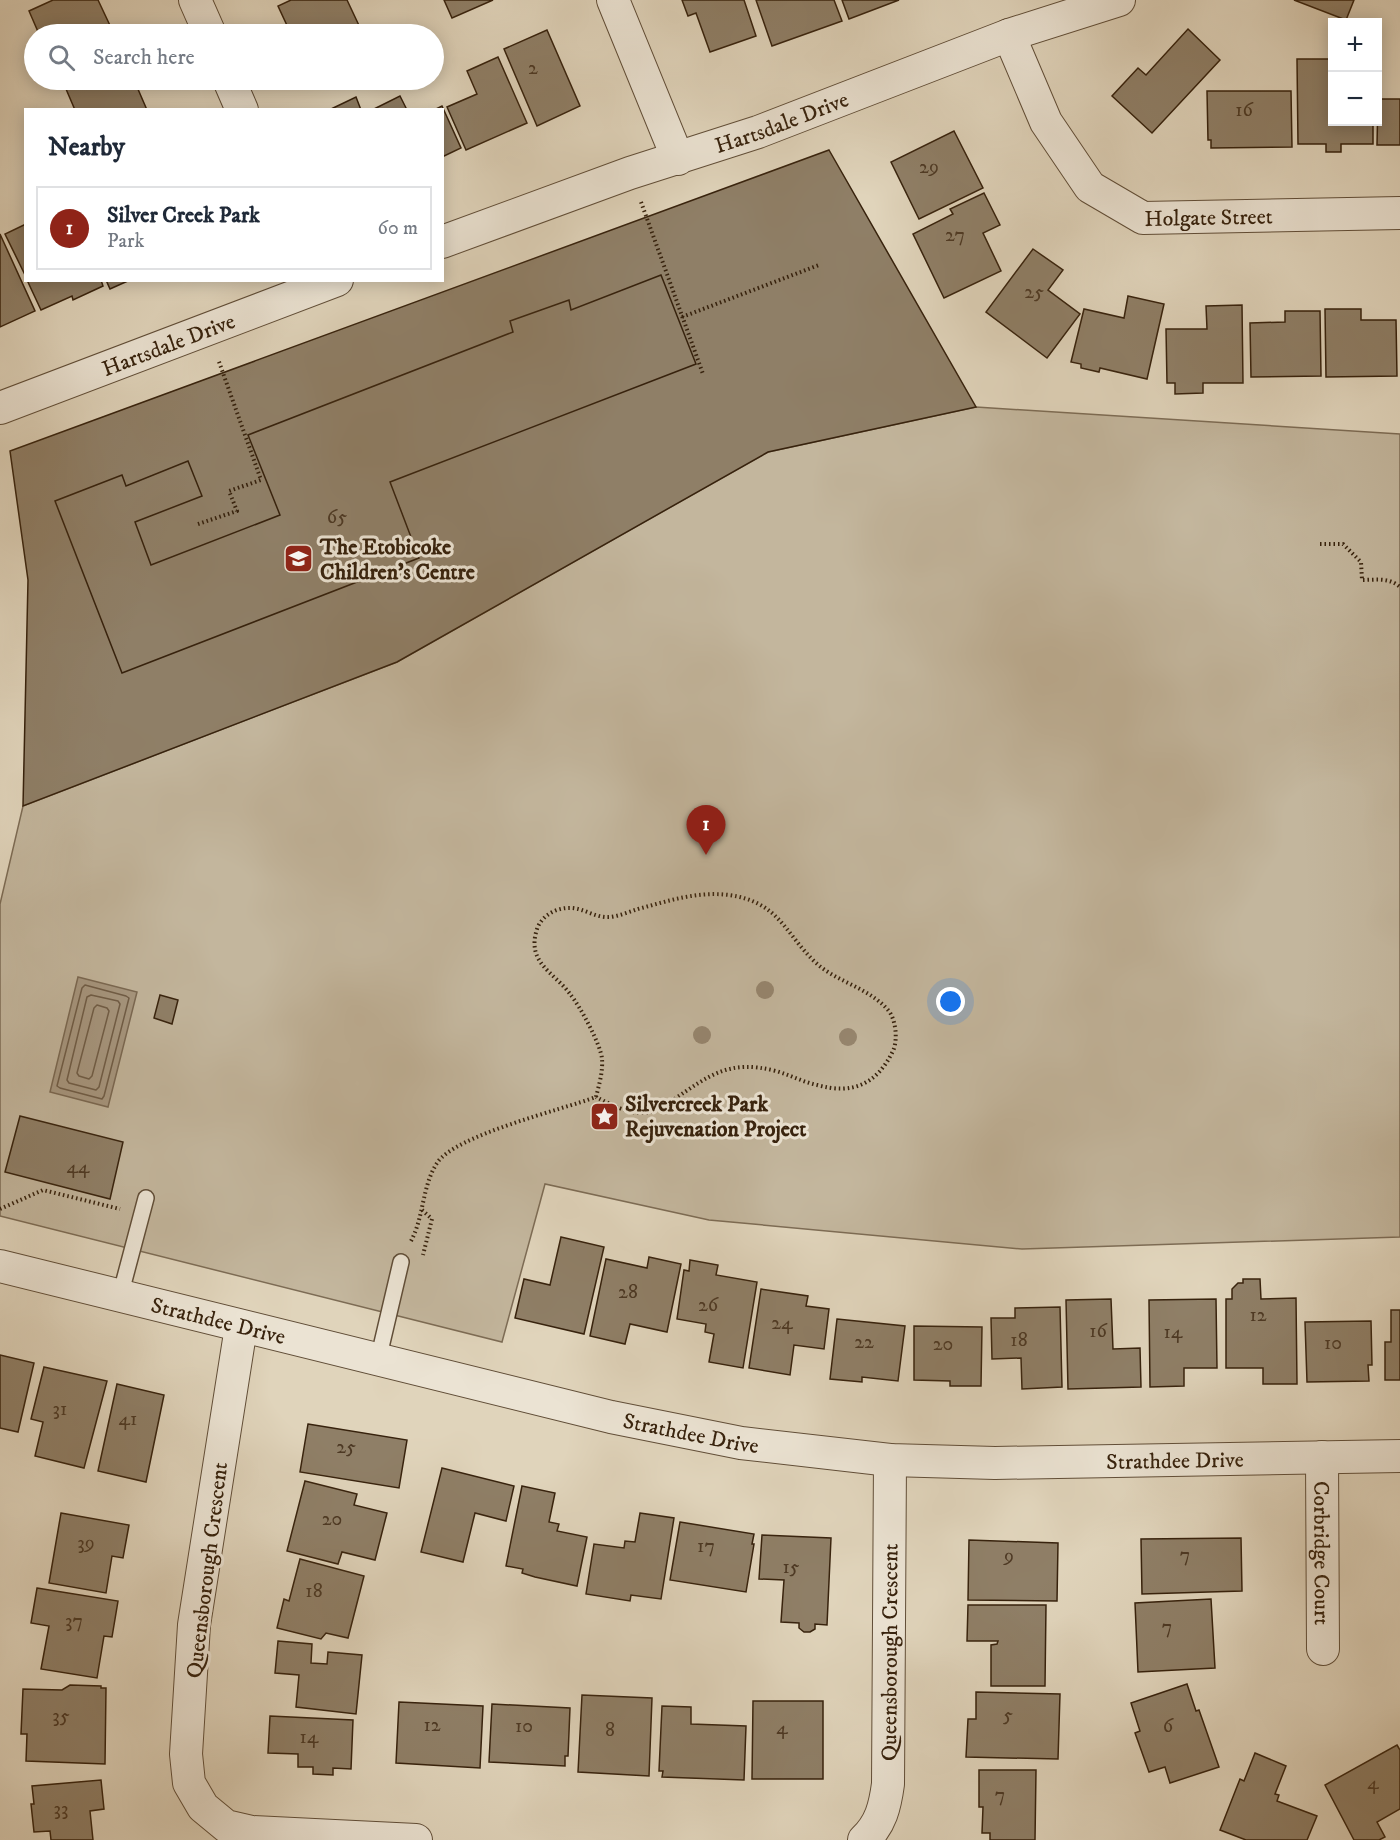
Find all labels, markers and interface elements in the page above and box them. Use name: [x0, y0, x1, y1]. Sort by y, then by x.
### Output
map controls: [1328, 18, 1382, 126]
button: +: [1328, 18, 1382, 72]
search box: [24, 24, 444, 90]
icon: search: [45, 41, 78, 74]
text: Search here: [93, 44, 195, 71]
house number: 2: [528, 56, 538, 81]
button: −: [1328, 72, 1382, 126]
street label: Hartsdale Drive: [712, 86, 852, 160]
house number: 16: [1235, 98, 1253, 123]
text: Nearby: [48, 131, 125, 164]
house number: 29: [919, 155, 939, 180]
text: Silver Creek Park: [107, 202, 260, 229]
street label: Holgate Street: [1144, 203, 1273, 233]
text: 1: [66, 216, 73, 241]
text: 60 m: [378, 216, 418, 241]
house number: 27: [945, 223, 965, 248]
text: Park: [107, 229, 144, 254]
house number: 25: [1024, 280, 1044, 305]
street label: Hartsdale Drive: [98, 308, 239, 383]
house number: 65: [327, 505, 347, 530]
place label: The Etobicoke Children's Centre: [319, 534, 475, 586]
school or university icon: The Etobicoke Children's Centre: [283, 543, 315, 575]
pin: 1: [686, 806, 726, 855]
your location: [936, 987, 965, 1016]
place label: Silvercreek Park Rejuvenation Project: [625, 1091, 806, 1144]
place icon: Silvercreek Park Rejuvenation Project: [588, 1100, 620, 1132]
house number: 44: [66, 1155, 90, 1180]
house number: 28: [618, 1280, 638, 1305]
street label: Strathdee Drive: [148, 1292, 288, 1351]
house number: 26: [698, 1293, 719, 1318]
house number: 12: [1249, 1303, 1267, 1328]
house number: 24: [771, 1311, 793, 1336]
house number: 16: [1089, 1319, 1107, 1344]
house number: 14: [1164, 1320, 1183, 1345]
house number: 18: [1010, 1328, 1028, 1353]
house number: 22: [854, 1330, 874, 1355]
house number: 10: [1324, 1331, 1342, 1356]
house number: 20: [933, 1332, 953, 1357]
house number: 31: [53, 1397, 67, 1422]
house number: 41: [119, 1407, 137, 1432]
street label: Strathdee Drive: [621, 1408, 760, 1460]
house number: 25: [336, 1435, 356, 1460]
street label: Strathdee Drive: [1106, 1447, 1244, 1476]
street label: Queensborough Crescent: [181, 1461, 234, 1680]
street label: Corbridge Court: [1307, 1481, 1335, 1625]
house number: 20: [322, 1507, 342, 1532]
house number: 39: [77, 1531, 95, 1556]
house number: 17: [697, 1534, 715, 1559]
street label: Queensborough Crescent: [876, 1543, 904, 1761]
house number: 7: [1180, 1543, 1190, 1568]
house number: 9: [1003, 1544, 1014, 1569]
house number: 15: [782, 1555, 800, 1580]
house number: 18: [305, 1579, 323, 1604]
house number: 37: [65, 1609, 83, 1634]
house number: 7: [1162, 1615, 1172, 1640]
house number: 5: [1003, 1703, 1013, 1728]
house number: 35: [52, 1704, 70, 1729]
house number: 12: [423, 1713, 441, 1738]
house number: 10: [515, 1714, 533, 1739]
house number: 6: [1163, 1714, 1174, 1739]
house number: 4: [776, 1716, 788, 1741]
house number: 8: [605, 1718, 615, 1743]
house number: 14: [300, 1725, 319, 1750]
house number: 4: [1367, 1771, 1379, 1796]
house number: 7: [995, 1783, 1005, 1808]
house number: 33: [54, 1797, 68, 1822]

